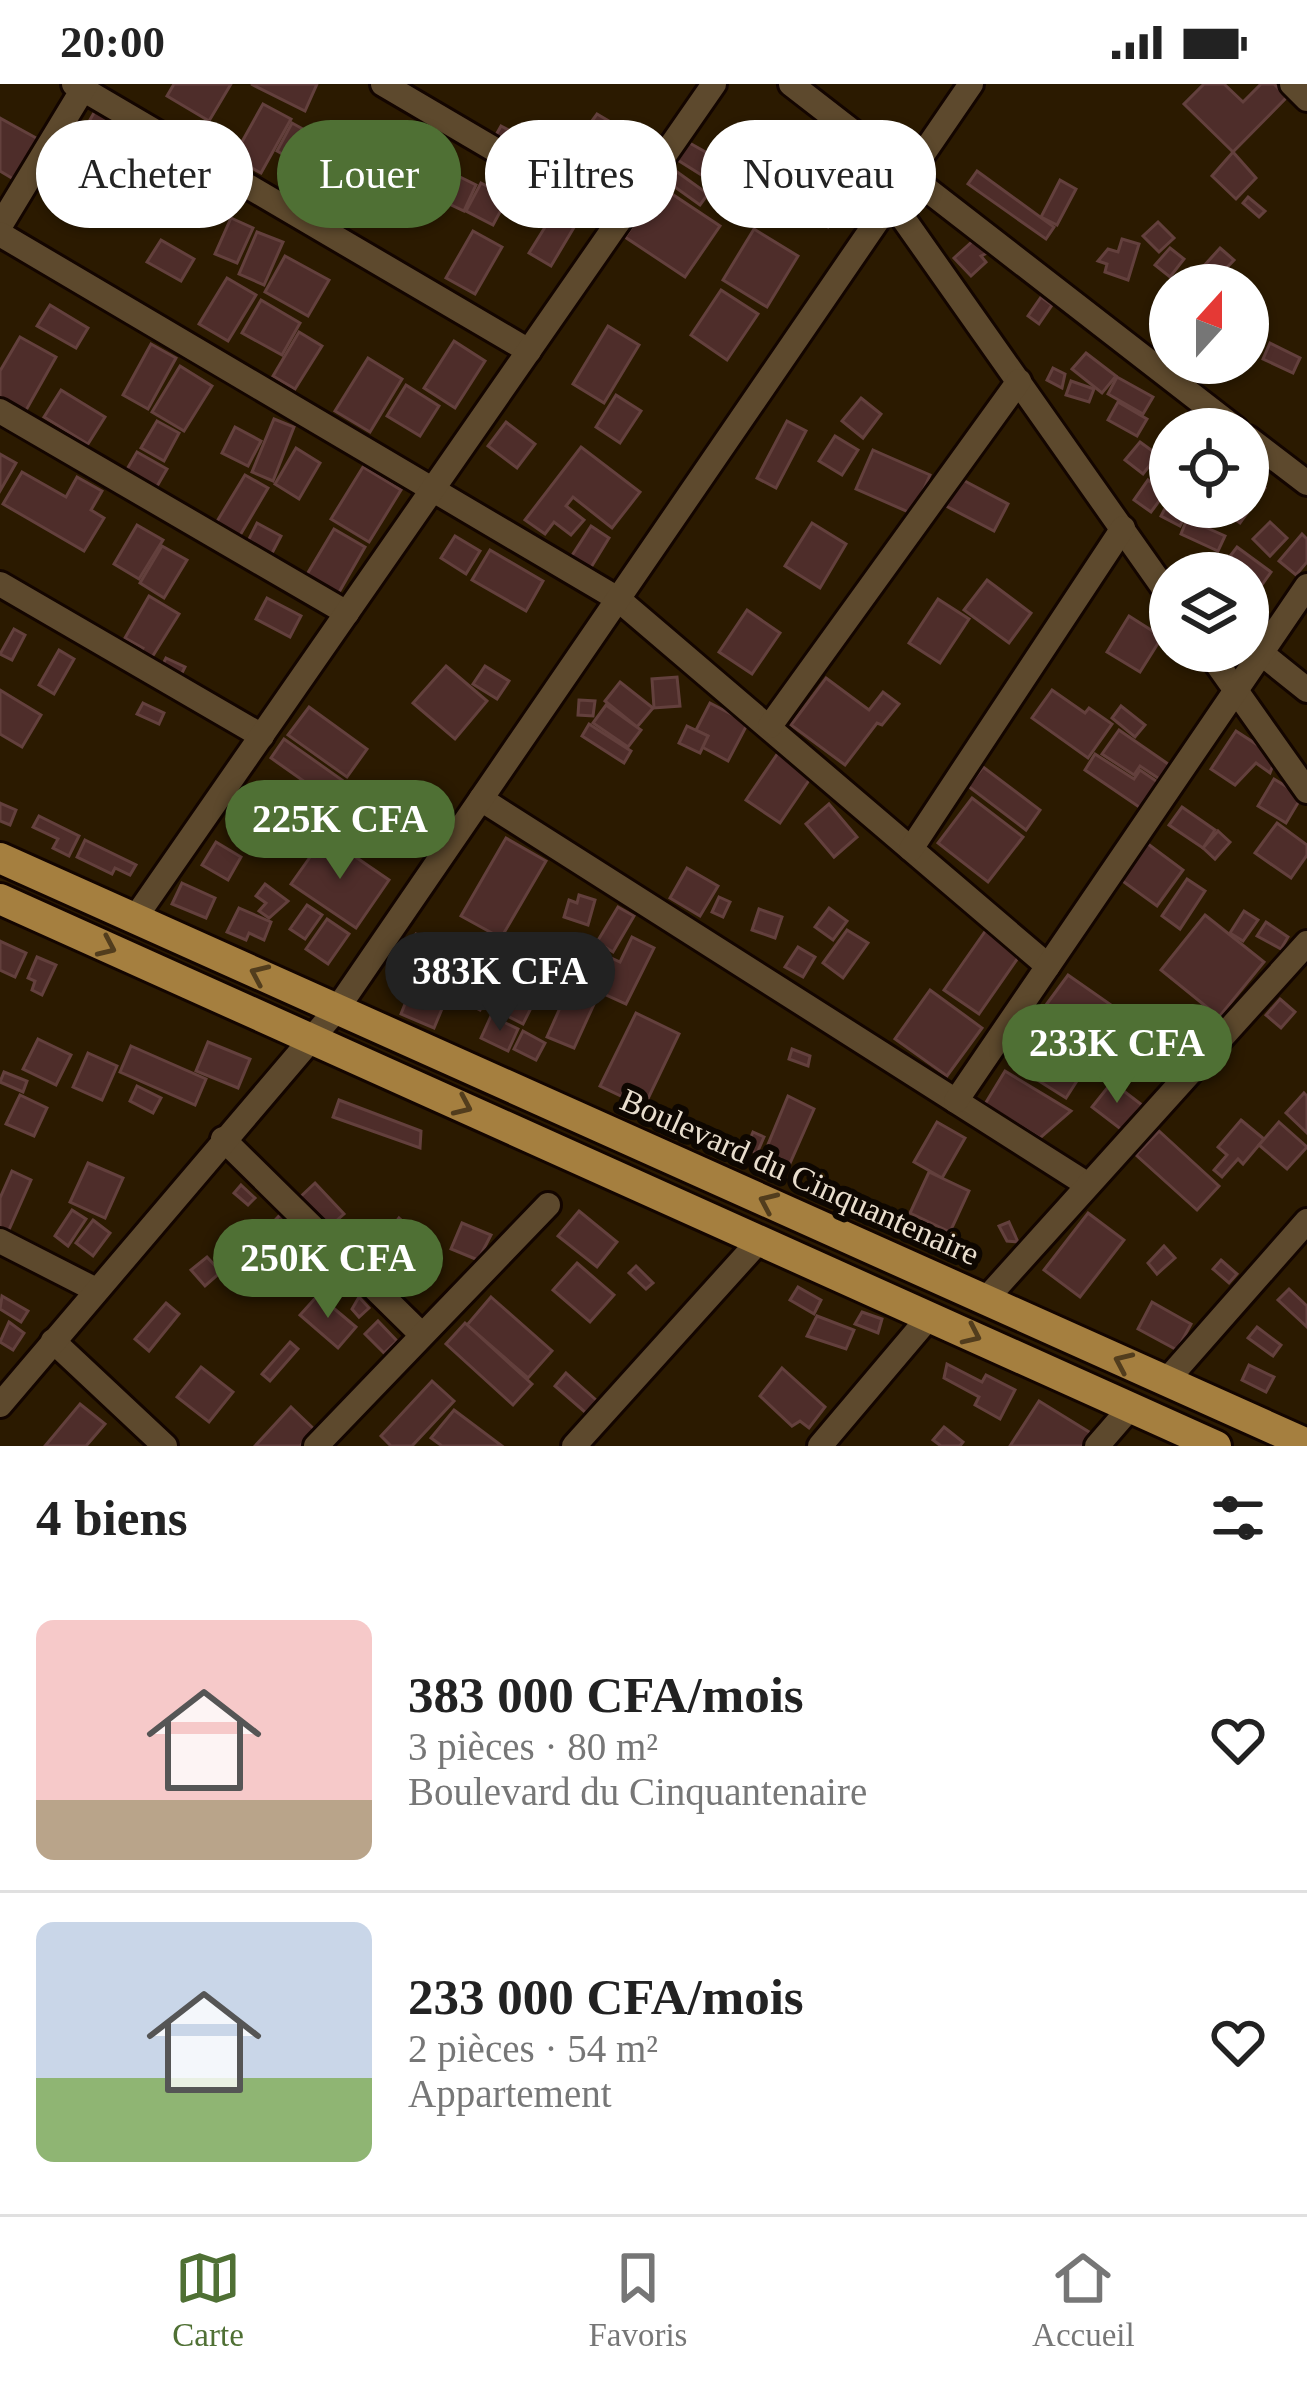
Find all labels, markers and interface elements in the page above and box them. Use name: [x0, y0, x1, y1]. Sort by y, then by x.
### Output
text: 20:00: [60, 17, 165, 67]
chip: Acheter: [36, 120, 253, 228]
chip: Louer: [277, 120, 461, 228]
chip: Filtres: [485, 120, 677, 228]
chip: Nouveau: [701, 120, 936, 228]
north arrow: [1149, 264, 1269, 384]
map controls: [1149, 264, 1269, 672]
button: locate: [1149, 408, 1269, 528]
button: layers: [1149, 552, 1269, 672]
pin: 225K CFA: [216, 780, 464, 882]
text: 225K CFA: [252, 797, 428, 840]
one-way arrow: [95, 932, 116, 956]
pin: 383K CFA: [376, 932, 624, 1034]
text: 383K CFA: [412, 949, 588, 992]
one-way arrow: [249, 965, 271, 988]
pin: 233K CFA: [993, 1004, 1241, 1106]
text: 233K CFA: [1029, 1021, 1205, 1064]
street label: Boulevard du Cinquantenaire: [615, 1082, 985, 1272]
one-way arrow: [451, 1091, 472, 1115]
one-way arrow: [759, 1192, 780, 1216]
pin: 250K CFA: [204, 1219, 452, 1321]
text: 250K CFA: [240, 1236, 416, 1279]
one-way arrow: [960, 1321, 981, 1344]
one-way arrow: [1114, 1353, 1136, 1377]
icon: filters: [1205, 1485, 1271, 1551]
text: 4 biens: [36, 1490, 188, 1546]
text: 383 000 CFA/mois: [408, 1667, 804, 1723]
icon: home: [132, 1668, 276, 1812]
icon: heart: [1205, 1707, 1271, 1773]
text: 3 pièces · 80 m²: [408, 1725, 658, 1768]
text: Boulevard du Cinquantenaire: [408, 1770, 867, 1813]
text: 233 000 CFA/mois: [408, 1969, 804, 2025]
icon: home: [132, 1970, 276, 2114]
icon: heart: [1205, 2009, 1271, 2075]
text: 2 pièces · 54 m²: [408, 2027, 658, 2070]
text: Appartement: [408, 2072, 612, 2115]
tab: Carte: [172, 2245, 244, 2354]
tab: Favoris: [588, 2245, 687, 2354]
tab: Accueil: [1032, 2245, 1135, 2354]

